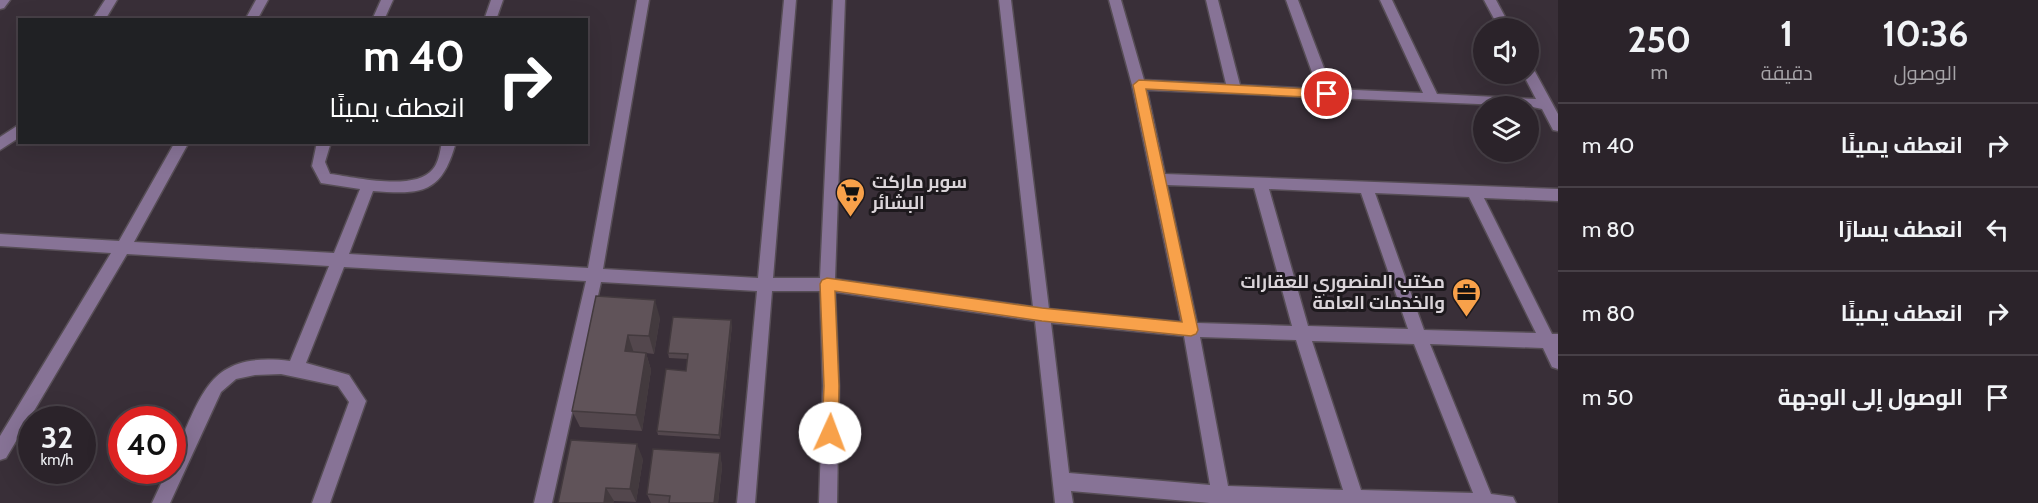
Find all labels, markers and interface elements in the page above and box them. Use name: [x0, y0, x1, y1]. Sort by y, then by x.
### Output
text: 1: [1780, 11, 1793, 55]
text: 10:36: [1882, 11, 1969, 55]
text: 250: [1627, 17, 1691, 61]
map controls: [1473, 18, 1539, 162]
button: sound: [1473, 18, 1539, 84]
text: 40 m: [363, 30, 465, 82]
icon: right: [486, 42, 564, 120]
text: m: [1651, 60, 1668, 84]
text: دقيقة: [1761, 61, 1813, 85]
text: الوصول: [1894, 61, 1957, 85]
pin: [1301, 68, 1352, 119]
icon: arrive: [1310, 77, 1343, 110]
text: انعطف يمينًا: [329, 91, 465, 124]
button: layers: [1473, 96, 1539, 162]
icon: right: [1981, 129, 2014, 162]
text: 40 m: [1582, 132, 1634, 159]
text: انعطف يمينًا: [1841, 132, 1963, 159]
place label: سوبر ماركت البشائر: [871, 171, 967, 214]
supermarket icon: سوبر ماركت البشائر: [835, 176, 867, 218]
icon: left: [1981, 213, 2014, 246]
text: 80 m: [1582, 216, 1635, 243]
text: انعطف يسارًا: [1838, 216, 1963, 243]
place label: مكتب المنصوري للعقارات والخدمات العامة: [1240, 271, 1445, 314]
office icon: مكتب المنصوري للعقارات والخدمات العامة: [1450, 276, 1482, 318]
icon: right: [1981, 297, 2014, 330]
text: 80 m: [1582, 300, 1635, 327]
text: انعطف يمينًا: [1841, 300, 1963, 327]
icon: arrive: [1981, 381, 2014, 414]
text: 50 m: [1582, 384, 1634, 411]
text: الوصول إلى الوجهة: [1778, 384, 1963, 411]
position arrow: [798, 401, 862, 465]
speed limit sign: 40: [108, 406, 186, 484]
text: 32: [41, 419, 73, 456]
text: km/h: [41, 451, 73, 469]

